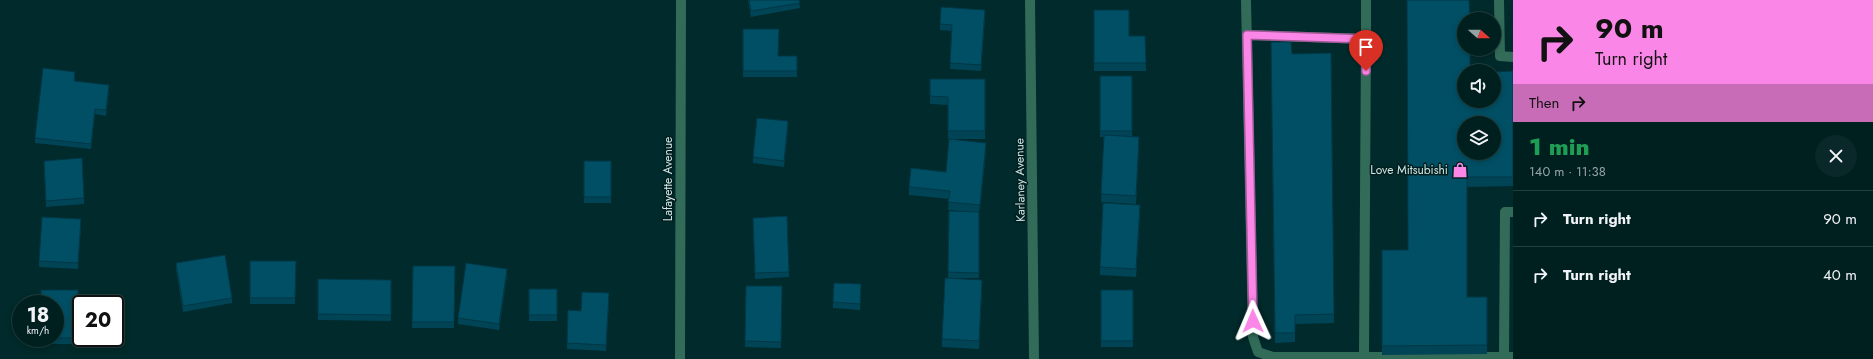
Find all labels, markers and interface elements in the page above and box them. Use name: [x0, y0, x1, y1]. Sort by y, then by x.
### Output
text: 90 m: [1595, 8, 1664, 49]
north arrow: [1457, 12, 1501, 56]
map controls: [1457, 12, 1501, 160]
icon: right: [1529, 16, 1581, 68]
pin: [1349, 30, 1383, 71]
icon: arrive: [1355, 36, 1377, 58]
text: Turn right: [1595, 46, 1667, 72]
button: sound: [1457, 64, 1501, 108]
text: Then: [1529, 92, 1559, 114]
icon: right: [1567, 92, 1589, 114]
button: layers: [1457, 116, 1501, 160]
text: 1 min: [1529, 129, 1590, 164]
button: close: [1815, 135, 1857, 177]
street label: Lafayette Avenue: [659, 137, 677, 221]
street label: Karlaney Avenue: [1010, 138, 1030, 222]
place label: Love Mitsubishi: [1370, 161, 1448, 179]
shop icon: Love Mitsubishi: [1451, 161, 1469, 179]
text: 140 m · 11:38: [1529, 162, 1606, 181]
icon: right: [1529, 208, 1551, 230]
text: Turn right: [1563, 208, 1631, 230]
text: 90 m: [1823, 208, 1857, 230]
icon: right: [1529, 264, 1551, 286]
text: Turn right: [1563, 264, 1631, 286]
text: 40 m: [1823, 264, 1857, 286]
speed limit sign: 20: [72, 295, 124, 347]
position arrow: [1232, 300, 1274, 342]
text: 18: [27, 301, 49, 330]
text: km/h: [27, 323, 49, 338]

